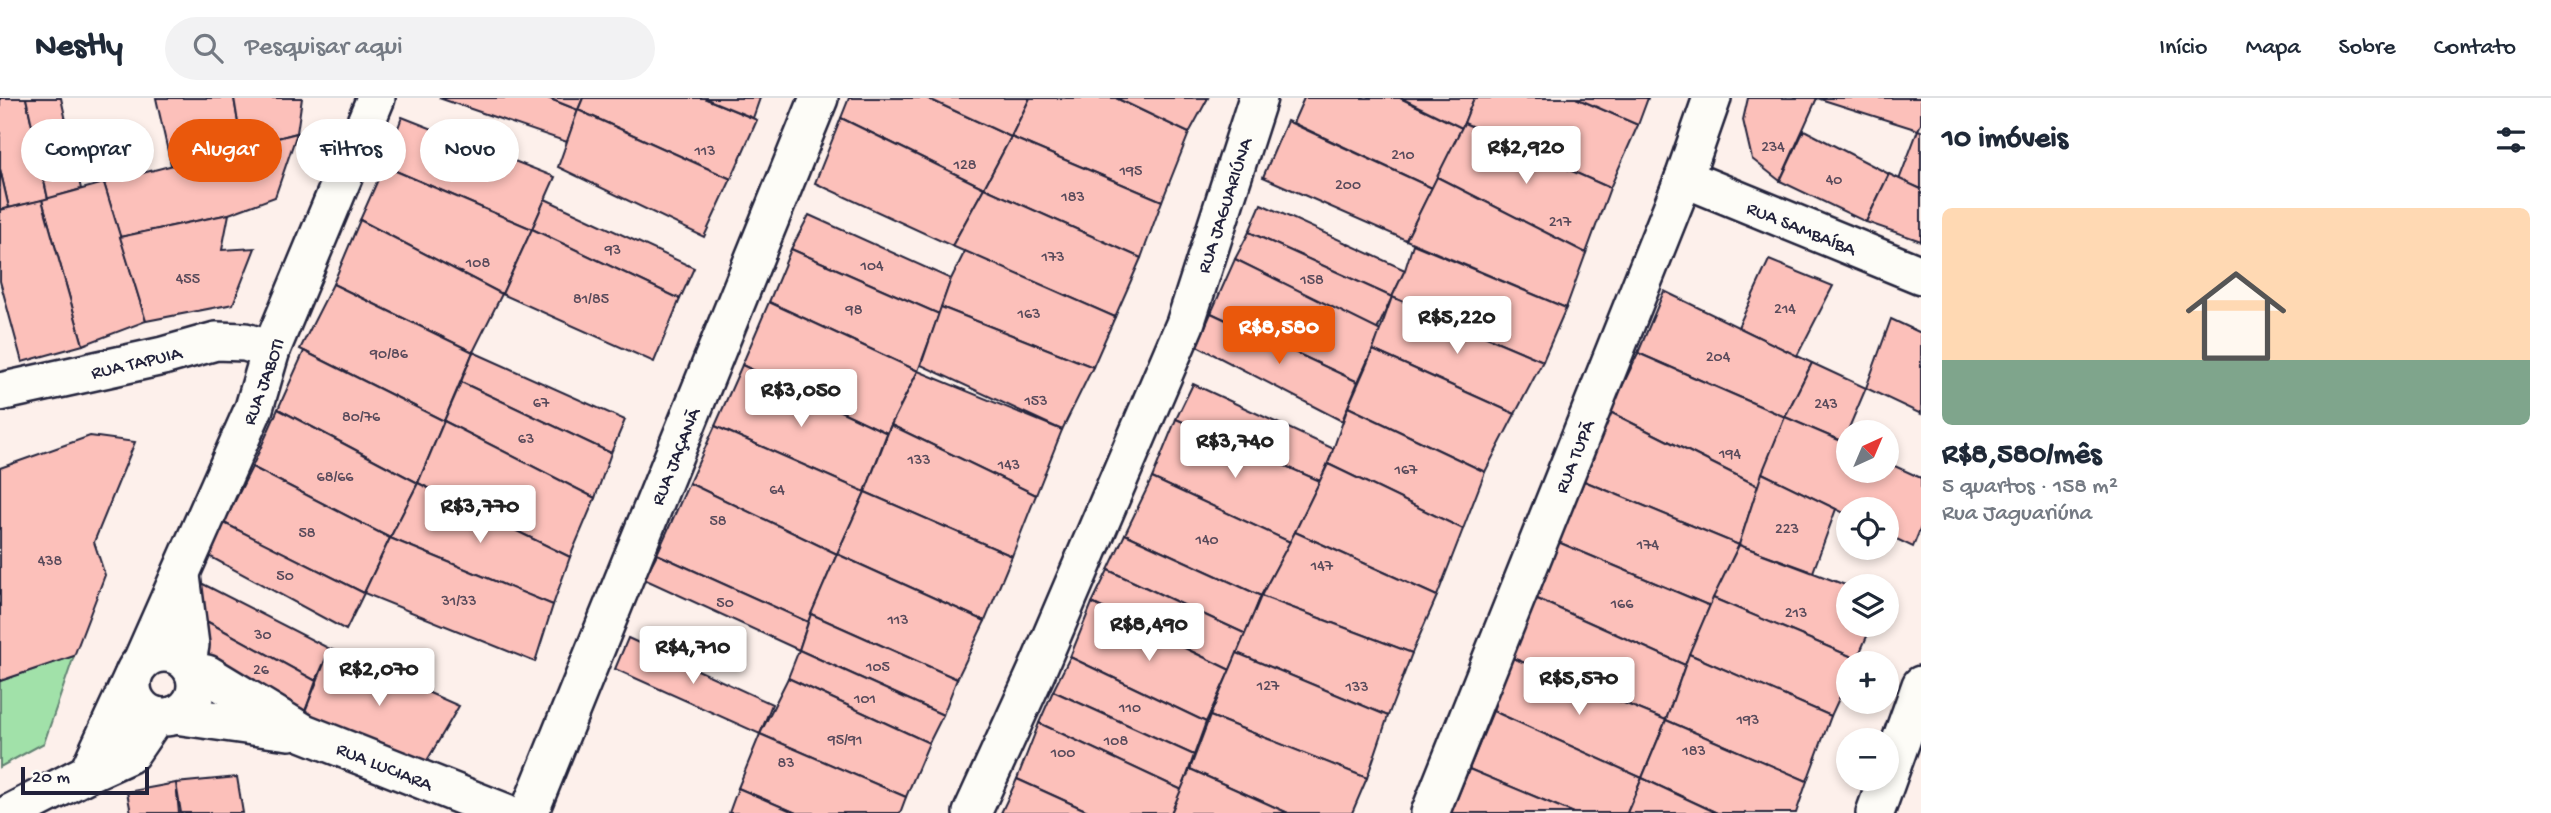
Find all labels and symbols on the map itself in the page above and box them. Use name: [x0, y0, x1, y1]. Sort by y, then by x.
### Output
pin: R$2,920: [1461, 126, 1591, 186]
street label: RUA JAGUARIÚNA: [1194, 134, 1260, 277]
house number: 234: [1761, 139, 1785, 158]
house number: 113: [693, 143, 716, 162]
house number: 210: [1391, 147, 1415, 166]
house number: 128: [952, 157, 977, 176]
house number: 195: [1119, 163, 1142, 182]
house number: 40: [1826, 172, 1842, 191]
house number: 200: [1335, 177, 1361, 196]
house number: 183: [1060, 189, 1085, 208]
street label: RUA SAMBAÍBA: [1742, 198, 1861, 263]
house number: 217: [1549, 214, 1572, 233]
house number: 93: [604, 242, 621, 261]
house number: 173: [1040, 249, 1065, 268]
house number: 108: [465, 255, 490, 274]
house number: 104: [859, 258, 884, 277]
house number: 455: [176, 271, 200, 290]
house number: 158: [1299, 272, 1324, 291]
house number: 81/85: [573, 291, 609, 310]
pin: R$5,220: [1392, 296, 1522, 356]
house number: 214: [1774, 301, 1796, 320]
house number: 98: [845, 302, 863, 321]
house number: 163: [1017, 306, 1040, 325]
pin: R$8,580: [1214, 306, 1344, 366]
street label: RUA JABOTI: [239, 336, 292, 429]
street label: RUA TAPUIA: [89, 342, 186, 386]
house number: 90/86: [369, 346, 409, 365]
house number: 204: [1706, 349, 1731, 368]
pin: R$3,050: [736, 370, 866, 429]
house number: 153: [1023, 393, 1048, 412]
house number: 67: [533, 395, 550, 414]
house number: 243: [1814, 396, 1838, 415]
street label: RUA JAÇANÃ: [647, 404, 708, 509]
house number: 80/76: [342, 409, 381, 428]
street label: RUA TUPÃ: [1551, 416, 1602, 497]
pin: R$3,740: [1170, 420, 1300, 480]
north arrow: [1836, 420, 1899, 483]
house number: 63: [518, 431, 534, 450]
house number: 194: [1718, 446, 1741, 465]
house number: 133: [906, 452, 931, 471]
house number: 143: [997, 457, 1020, 476]
house number: 167: [1394, 462, 1418, 481]
house number: 68/66: [317, 469, 354, 488]
house number: 64: [769, 482, 785, 501]
pin: R$3,770: [415, 486, 545, 545]
house number: 58: [709, 513, 727, 532]
house number: 223: [1775, 521, 1799, 540]
house number: 58: [298, 525, 316, 544]
house number: 140: [1194, 532, 1219, 551]
house number: 174: [1636, 537, 1660, 556]
house number: 438: [38, 553, 63, 572]
house number: 147: [1310, 558, 1334, 577]
house number: 50: [276, 568, 294, 587]
house number: 31/33: [440, 593, 477, 612]
house number: 50: [716, 595, 734, 614]
house number: 166: [1610, 596, 1634, 615]
pin: R$8,490: [1084, 603, 1214, 663]
house number: 213: [1785, 605, 1807, 624]
house number: 113: [886, 612, 909, 631]
pin: R$4,710: [628, 626, 758, 686]
house number: 30: [253, 627, 272, 646]
pin: R$2,070: [314, 648, 444, 708]
pin: R$5,570: [1514, 658, 1644, 717]
house number: 105: [865, 659, 890, 678]
house number: 26: [253, 662, 270, 681]
house number: 127: [1256, 678, 1280, 697]
house number: 133: [1344, 679, 1369, 698]
house number: 101: [853, 691, 876, 710]
house number: 110: [1118, 700, 1141, 719]
house number: 193: [1736, 712, 1759, 731]
house number: 95/91: [827, 732, 862, 751]
house number: 108: [1103, 733, 1128, 752]
street label: RUA LUCIARA: [332, 739, 437, 799]
house number: 183: [1681, 743, 1706, 762]
house number: 100: [1050, 745, 1075, 764]
house number: 83: [777, 755, 795, 774]
scale bar: [21, 764, 149, 796]

